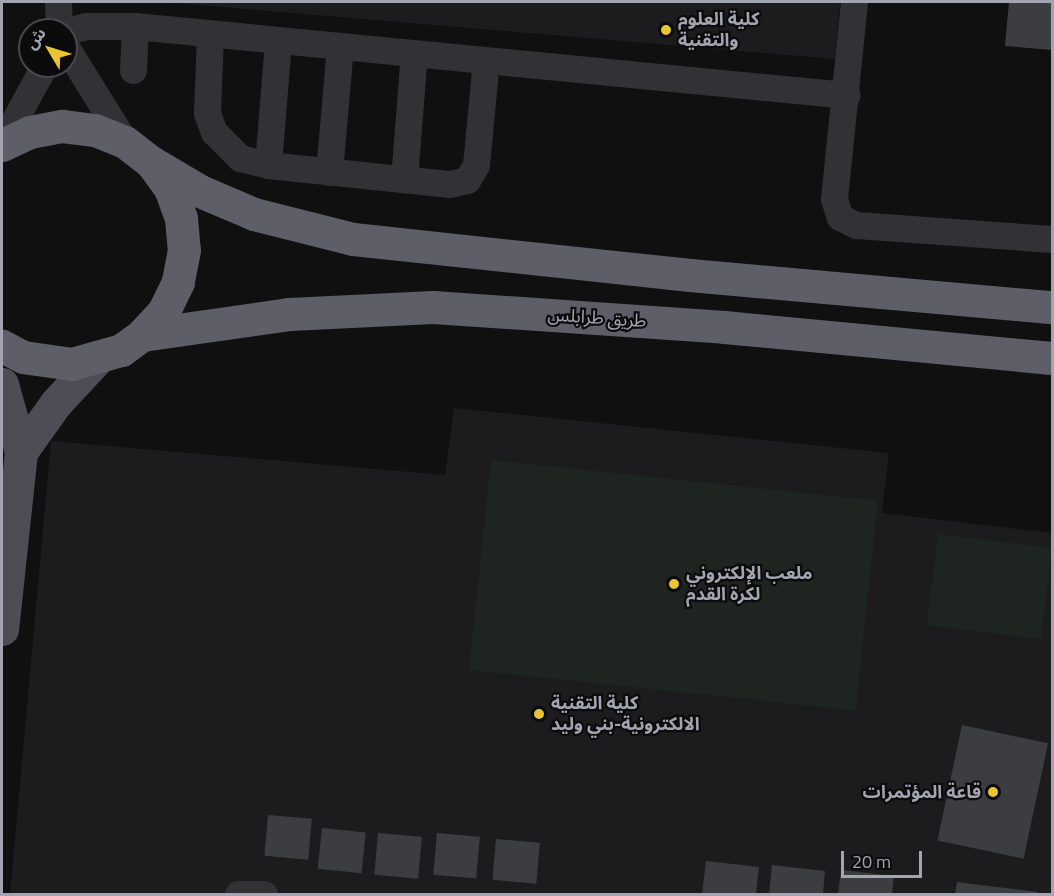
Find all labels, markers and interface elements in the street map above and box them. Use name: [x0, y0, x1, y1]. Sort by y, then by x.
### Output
place label: كلية العلوم والتقنية: [678, 9, 759, 52]
north arrow: [18, 18, 78, 78]
text: ش: [19, 22, 52, 54]
marker: كلية العلوم والتقنية: [659, 23, 673, 37]
street label: طريق طرابلس: [547, 304, 647, 332]
place label: ملعب الإلكتروني لكرة القدم: [686, 563, 812, 606]
marker: ملعب الإلكتروني لكرة القدم: [667, 577, 681, 591]
place label: كلية التقنية الالكترونية-بني وليد: [551, 693, 700, 736]
marker: كلية التقنية الالكترونية-بني وليد: [532, 707, 546, 721]
place label: قاعة المؤتمرات: [863, 781, 981, 803]
marker: قاعة المؤتمرات: [986, 785, 1000, 799]
scale bar: [844, 839, 925, 877]
text: 20 m: [852, 848, 891, 875]

